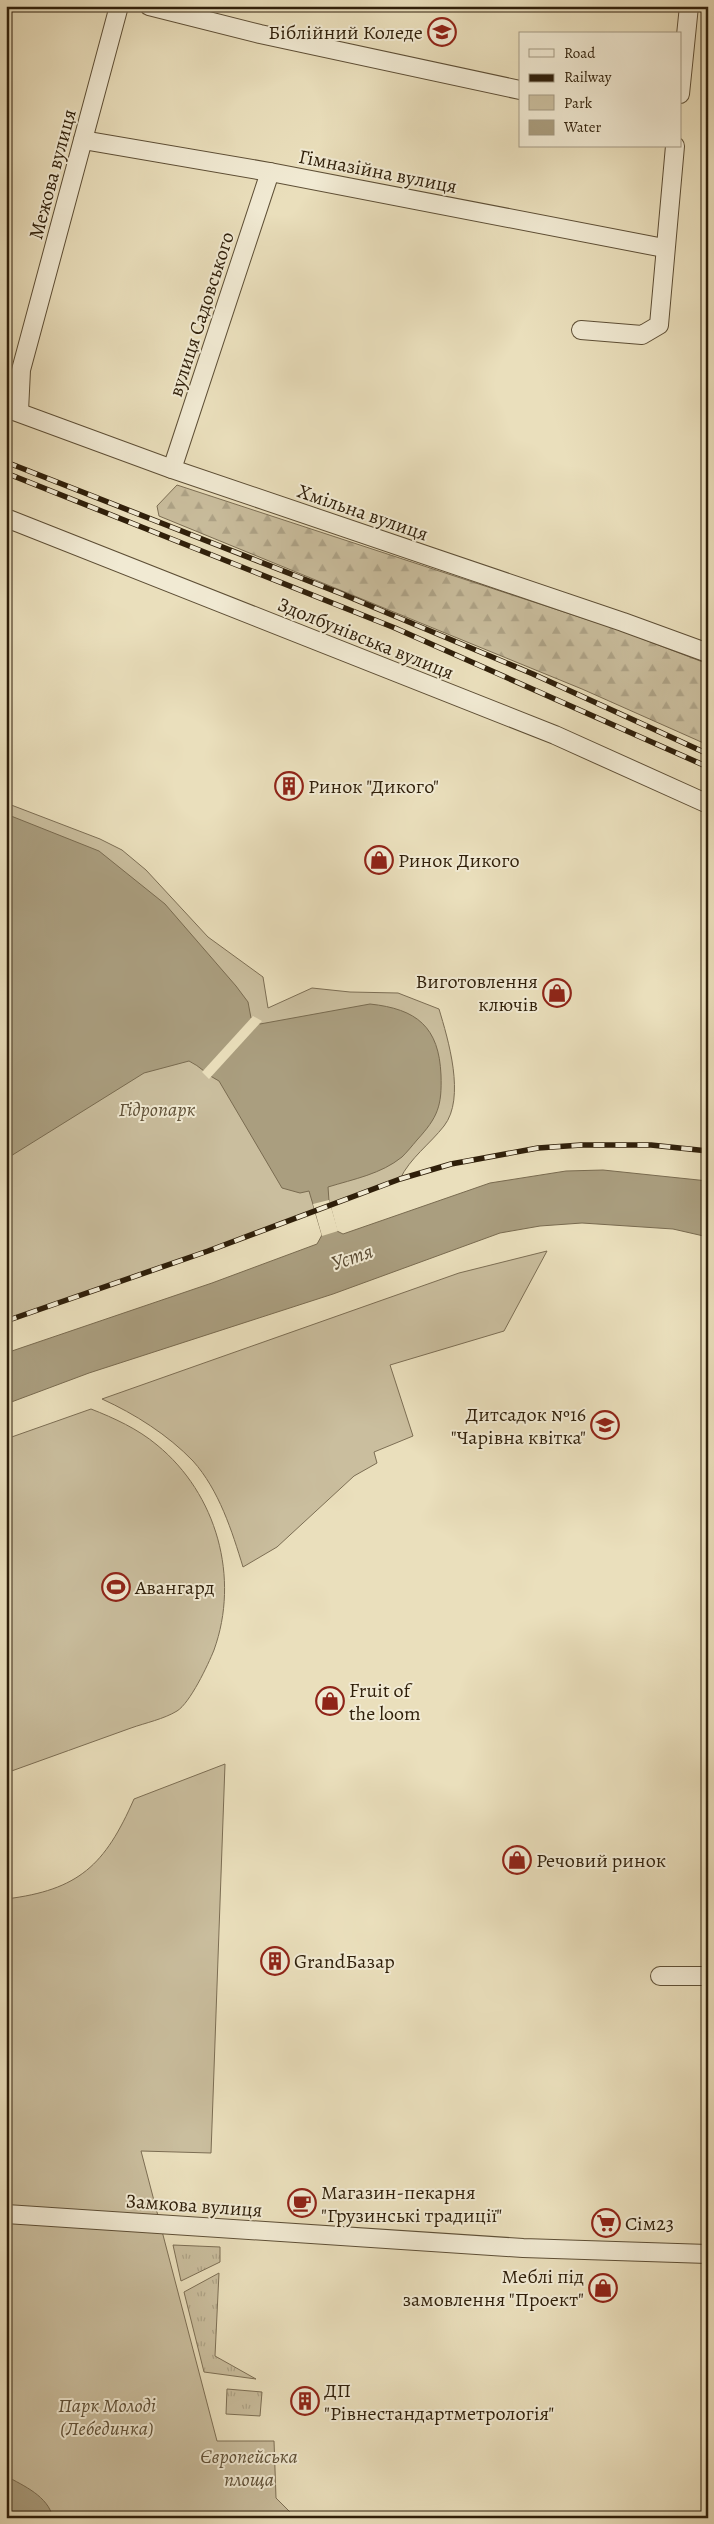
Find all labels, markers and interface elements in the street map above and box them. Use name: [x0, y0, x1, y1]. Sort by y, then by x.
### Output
school or university icon: Біблійний Коледе: [427, 17, 457, 47]
place label: Біблійний Коледе: [268, 19, 423, 46]
legend: [519, 32, 682, 148]
text: Road: [564, 43, 596, 63]
text: Railway: [564, 67, 612, 87]
text: Park: [564, 93, 593, 113]
street label: Межова вулиця: [22, 106, 83, 242]
text: Water: [563, 117, 601, 137]
street label: Гімназійна вулиця: [296, 143, 459, 200]
street label: вулиця Садовського: [162, 228, 241, 400]
street label: Хмільна вулиця: [294, 477, 432, 547]
street label: Здолбунівська вулиця: [274, 591, 458, 686]
building icon: Ринок "Дикого": [274, 771, 304, 801]
place label: Ринок "Дикого": [308, 773, 439, 800]
shop icon: Ринок Дикого: [364, 845, 394, 875]
place label: Ринок Дикого: [398, 847, 520, 874]
place label: Виготовлення ключів: [416, 968, 538, 1018]
shop icon: Виготовлення ключів: [542, 978, 572, 1008]
park label: Гідропарк: [118, 1096, 196, 1123]
water label: Устя: [327, 1237, 377, 1277]
place label: Дитсадок №16 "Чарівна квітка": [451, 1401, 586, 1451]
school or university icon: Дитсадок №16 "Чарівна квітка": [590, 1410, 620, 1440]
sports icon: Авангард: [101, 1572, 131, 1602]
place label: Авангард: [134, 1574, 215, 1601]
place label: Fruit of the loom: [349, 1677, 421, 1727]
shop icon: Fruit of the loom: [315, 1686, 345, 1716]
shop icon: Речовий ринок: [502, 1845, 532, 1875]
place label: Речовий ринок: [536, 1847, 666, 1874]
building icon: GrandБазар: [260, 1946, 290, 1976]
place label: GrandБазар: [294, 1948, 395, 1975]
place label: Магазин-пекарня "Грузинські традиції": [321, 2179, 502, 2229]
street label: Замкова вулиця: [125, 2187, 263, 2224]
cafe icon: Магазин-пекарня "Грузинські традиції": [287, 2188, 317, 2218]
supermarket icon: Сім23: [591, 2208, 621, 2238]
place label: Сім23: [625, 2210, 674, 2237]
place label: Меблі під замовлення "Проект": [402, 2263, 584, 2313]
shop icon: Меблі під замовлення "Проект": [588, 2273, 618, 2303]
place label: ДП "Рівнестандартметрологія": [324, 2377, 554, 2427]
building icon: ДП "Рівнестандартметрологія": [290, 2386, 320, 2416]
park label: Парк Молоді (Лебединка): [58, 2392, 156, 2442]
park label: Європейська площа: [200, 2443, 298, 2493]

